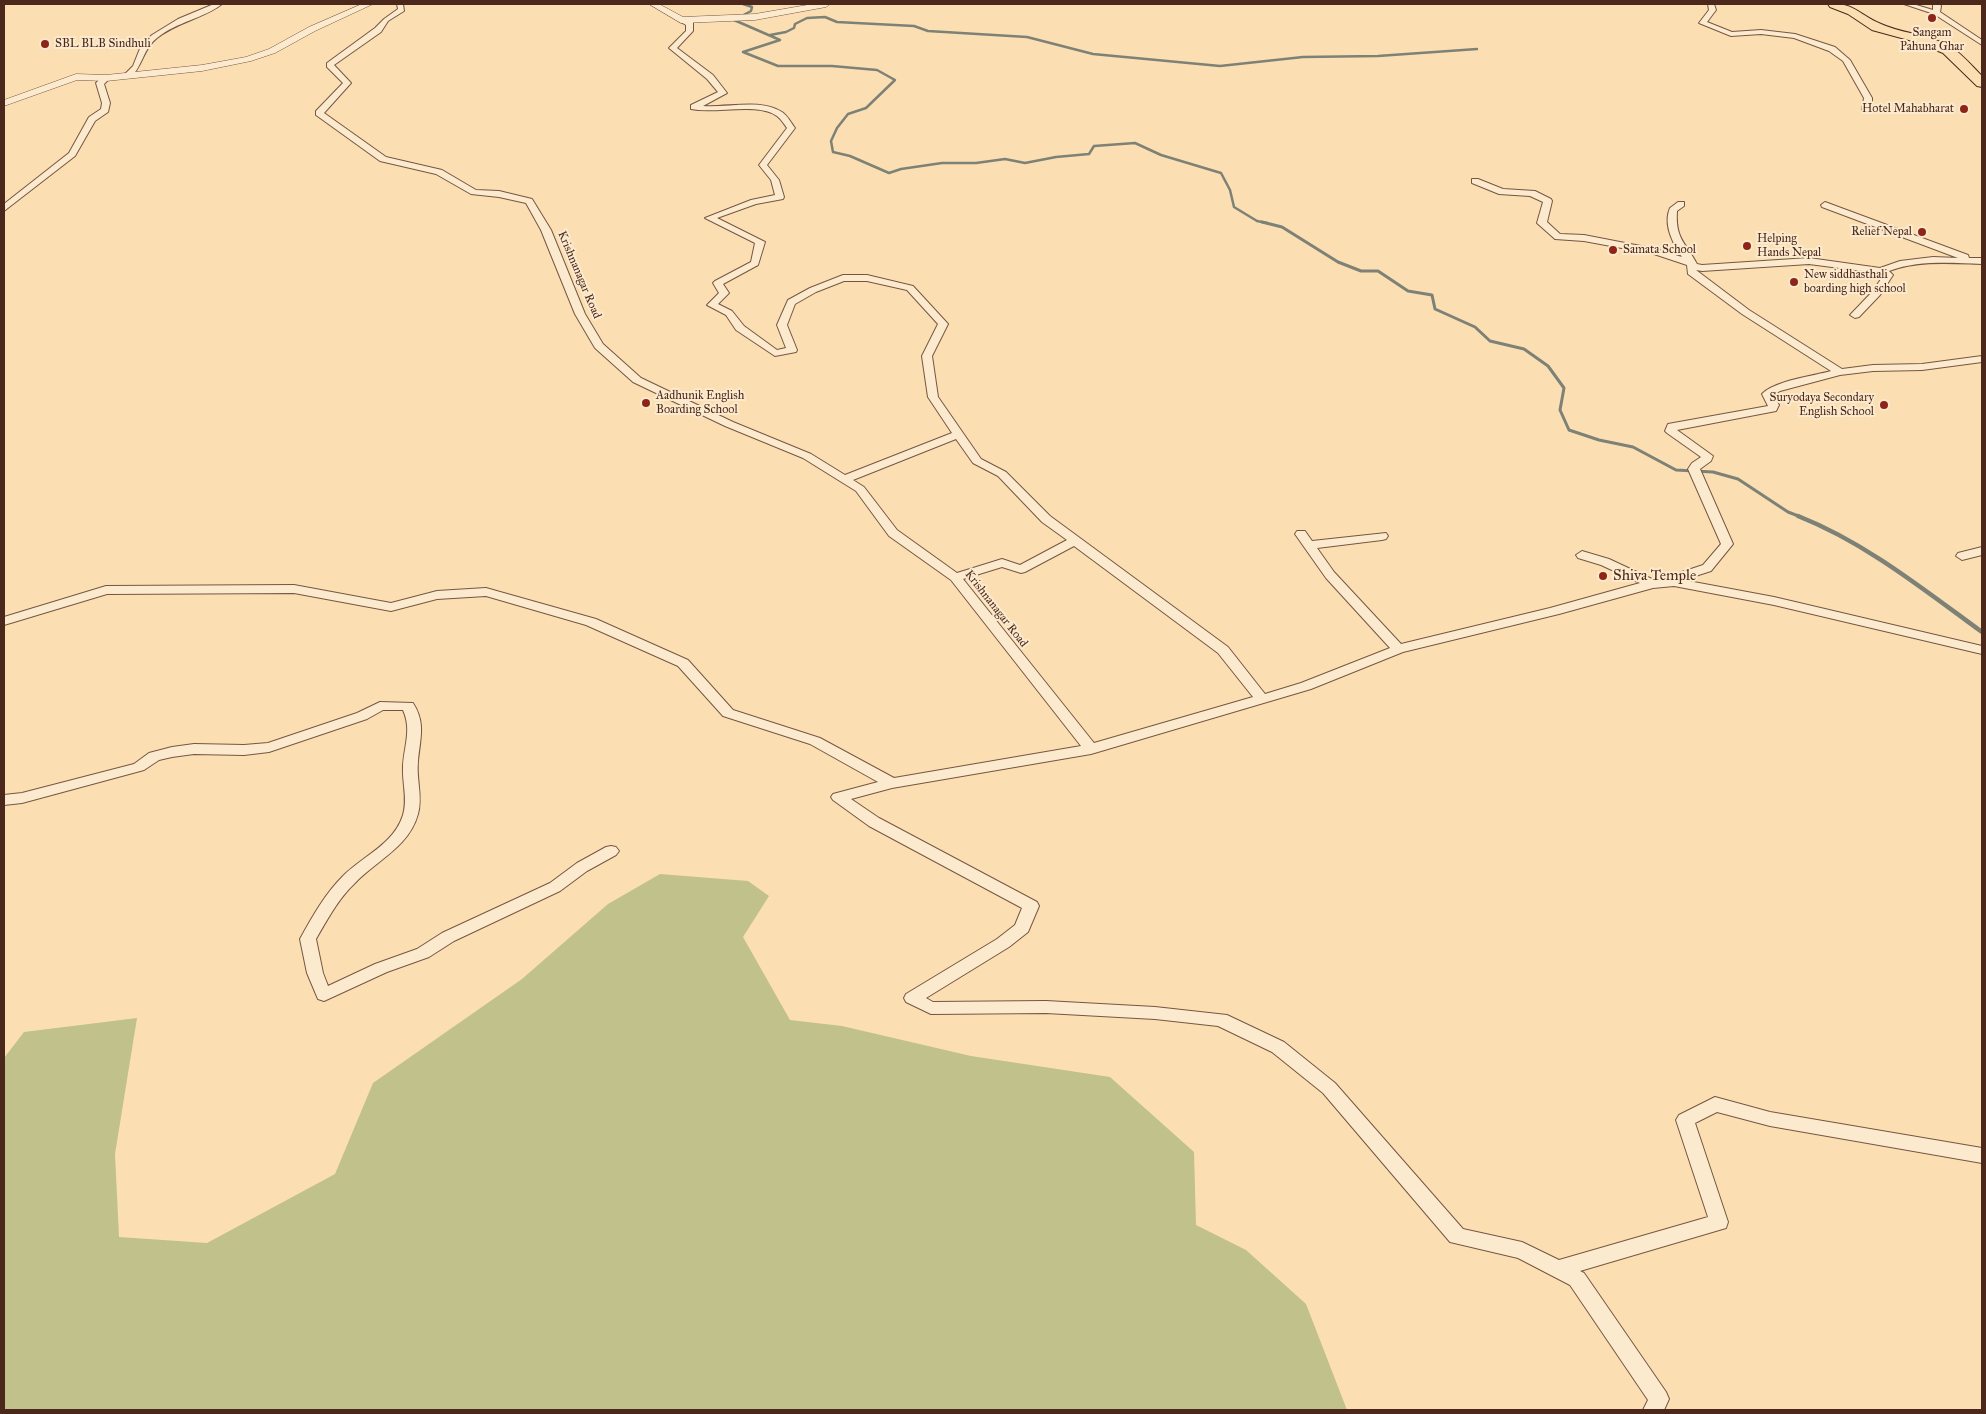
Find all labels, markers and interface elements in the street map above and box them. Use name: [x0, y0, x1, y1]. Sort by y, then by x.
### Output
marker: Sangam Pahuna Ghar: [1926, 12, 1938, 24]
place label: Sangam Pahuna Ghar: [1900, 26, 1964, 54]
place label: SBL BLB Sindhuli: [55, 37, 151, 51]
marker: SBL BLB Sindhuli: [39, 38, 51, 50]
place label: Hotel Mahabharat: [1862, 102, 1954, 116]
marker: Hotel Mahabharat: [1958, 103, 1970, 115]
place label: Relief Nepal: [1851, 225, 1912, 239]
marker: Relief Nepal: [1916, 226, 1928, 238]
street label: Krishnanagar Road: [554, 229, 604, 321]
place label: Helping Hands Nepal: [1757, 232, 1821, 260]
marker: Helping Hands Nepal: [1741, 240, 1753, 252]
place label: Samata School: [1623, 243, 1696, 257]
marker: Samata School: [1607, 244, 1619, 256]
place label: New siddhasthali boarding high school: [1804, 268, 1906, 296]
marker: New siddhasthali boarding high school: [1788, 276, 1800, 288]
place label: Aadhunik English Boarding School: [656, 389, 744, 417]
place label: Suryodaya Secondary English School: [1770, 391, 1874, 419]
marker: Aadhunik English Boarding School: [640, 397, 652, 409]
marker: Suryodaya Secondary English School: [1878, 399, 1890, 411]
place label: Shiva Temple: [1613, 567, 1696, 585]
street label: Krishnanagar Road: [961, 568, 1031, 650]
marker: Shiva Temple: [1597, 570, 1609, 582]

